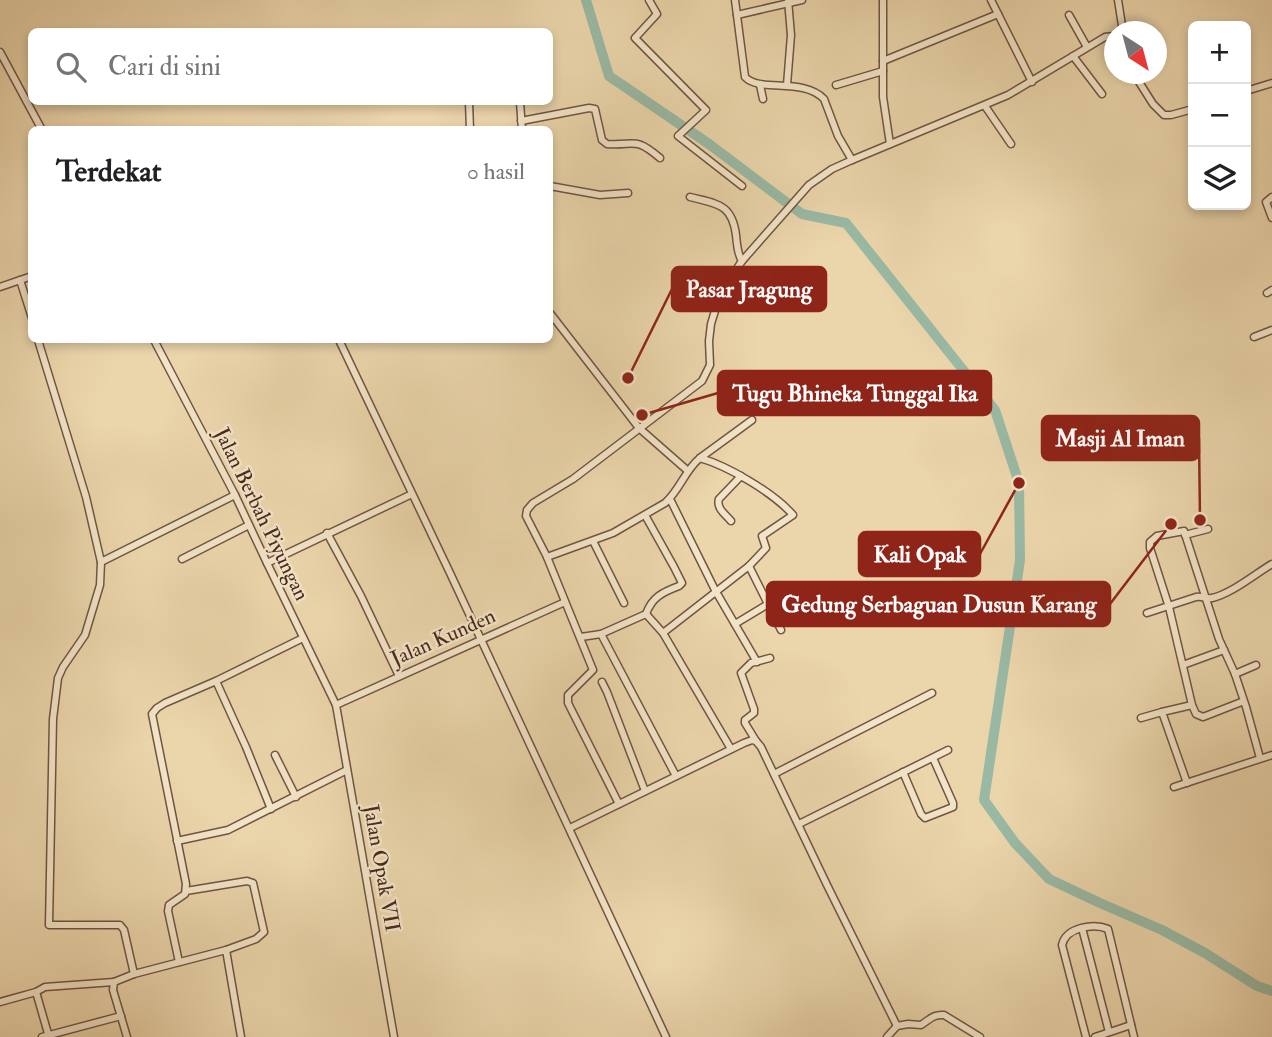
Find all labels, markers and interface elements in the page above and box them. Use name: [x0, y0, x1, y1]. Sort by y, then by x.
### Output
north arrow: [1104, 21, 1167, 84]
map controls: [1188, 21, 1251, 210]
button: +: [1188, 21, 1251, 84]
search box: [28, 28, 553, 105]
icon: search: [52, 48, 90, 86]
text: Cari di sini: [108, 51, 221, 83]
button: −: [1188, 84, 1251, 147]
button: layers: [1188, 147, 1251, 210]
text: Terdekat: [56, 153, 161, 190]
text: 0 hasil: [467, 157, 525, 186]
callout: Pasar Jragung: [672, 267, 826, 311]
text: Pasar Jragung: [686, 275, 814, 305]
callout: Tugu Bhineka Tunggal Ika: [718, 371, 991, 415]
text: Tugu Bhineka Tunggal Ika: [731, 379, 979, 409]
callout: Masji Al Iman: [1042, 416, 1199, 460]
street label: Jalan Berbah Piyungan: [208, 422, 315, 605]
text: Masji Al Iman: [1054, 424, 1185, 453]
callout: Kali Opak: [859, 532, 980, 576]
text: Kali Opak: [873, 540, 968, 570]
callout: Gedung Serbaguan Dusun Karang: [767, 582, 1110, 626]
text: Gedung Serbaguan Dusun Karang: [781, 590, 1098, 620]
street label: Jalan Kunden: [386, 602, 500, 673]
street label: Jalan Opak VII: [357, 801, 406, 934]

